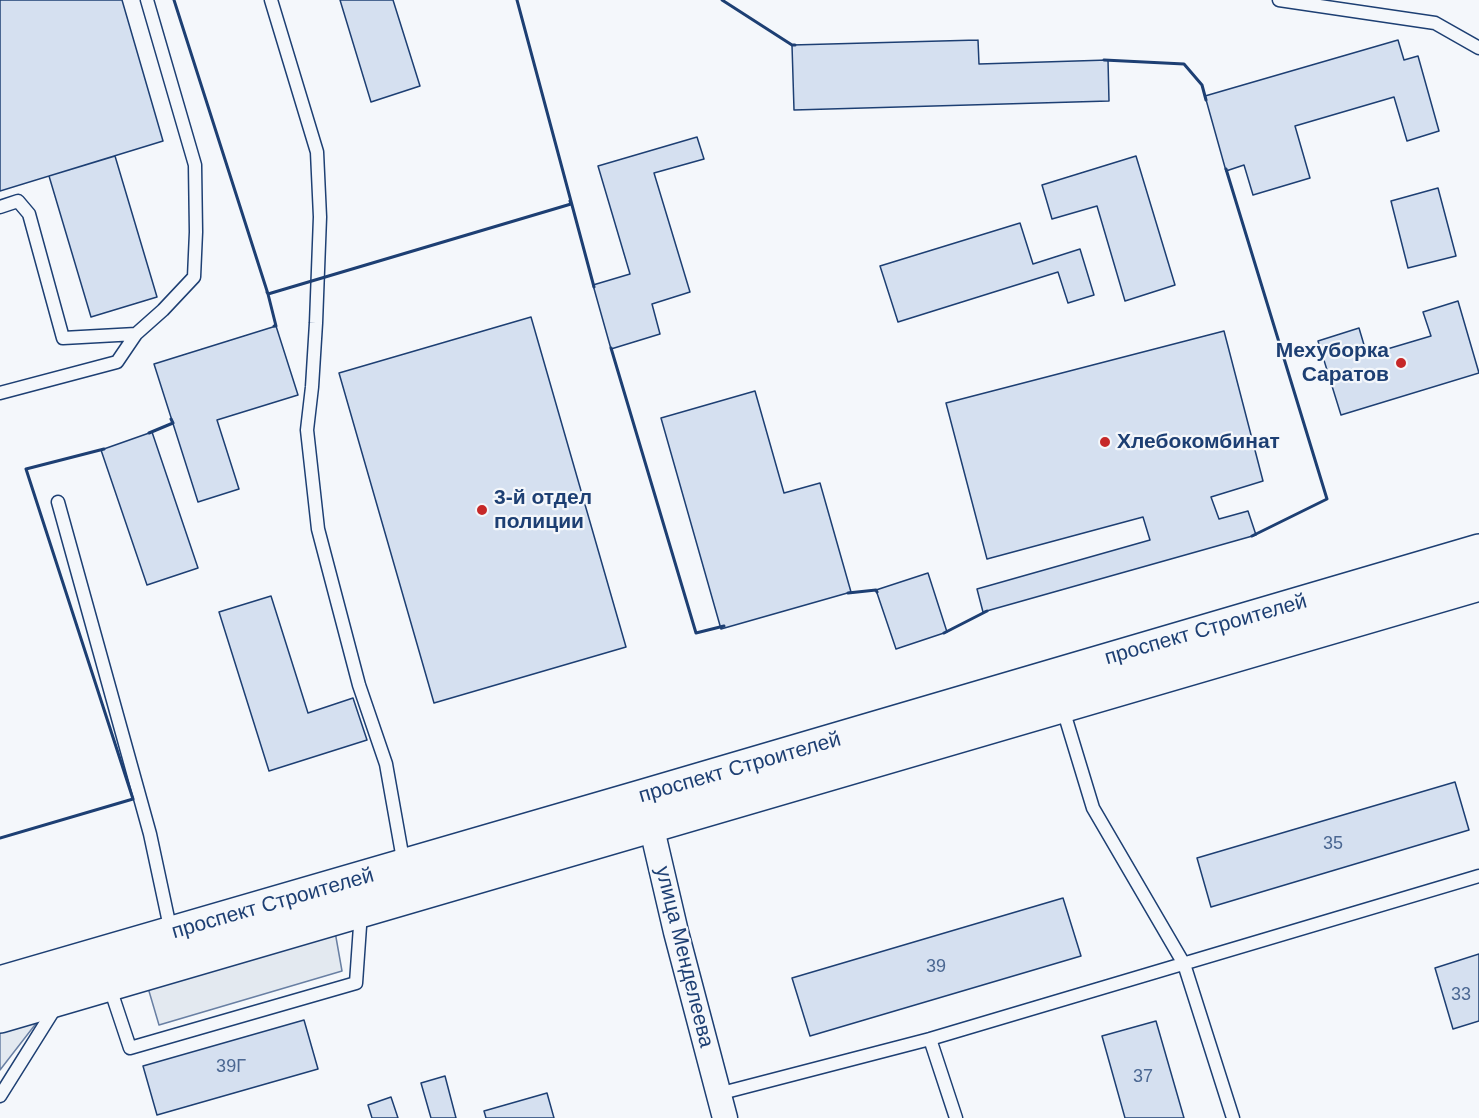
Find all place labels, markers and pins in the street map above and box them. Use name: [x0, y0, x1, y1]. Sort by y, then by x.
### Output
place label: Мехуборка Саратов: [1276, 338, 1389, 388]
marker: Мехуборка Саратов: [1394, 356, 1408, 370]
place label: Хлебокомбинат: [1117, 429, 1280, 455]
marker: Хлебокомбинат: [1098, 435, 1112, 449]
place label: 3-й отдел полиции: [494, 485, 592, 535]
marker: 3-й отдел полиции: [475, 503, 489, 517]

